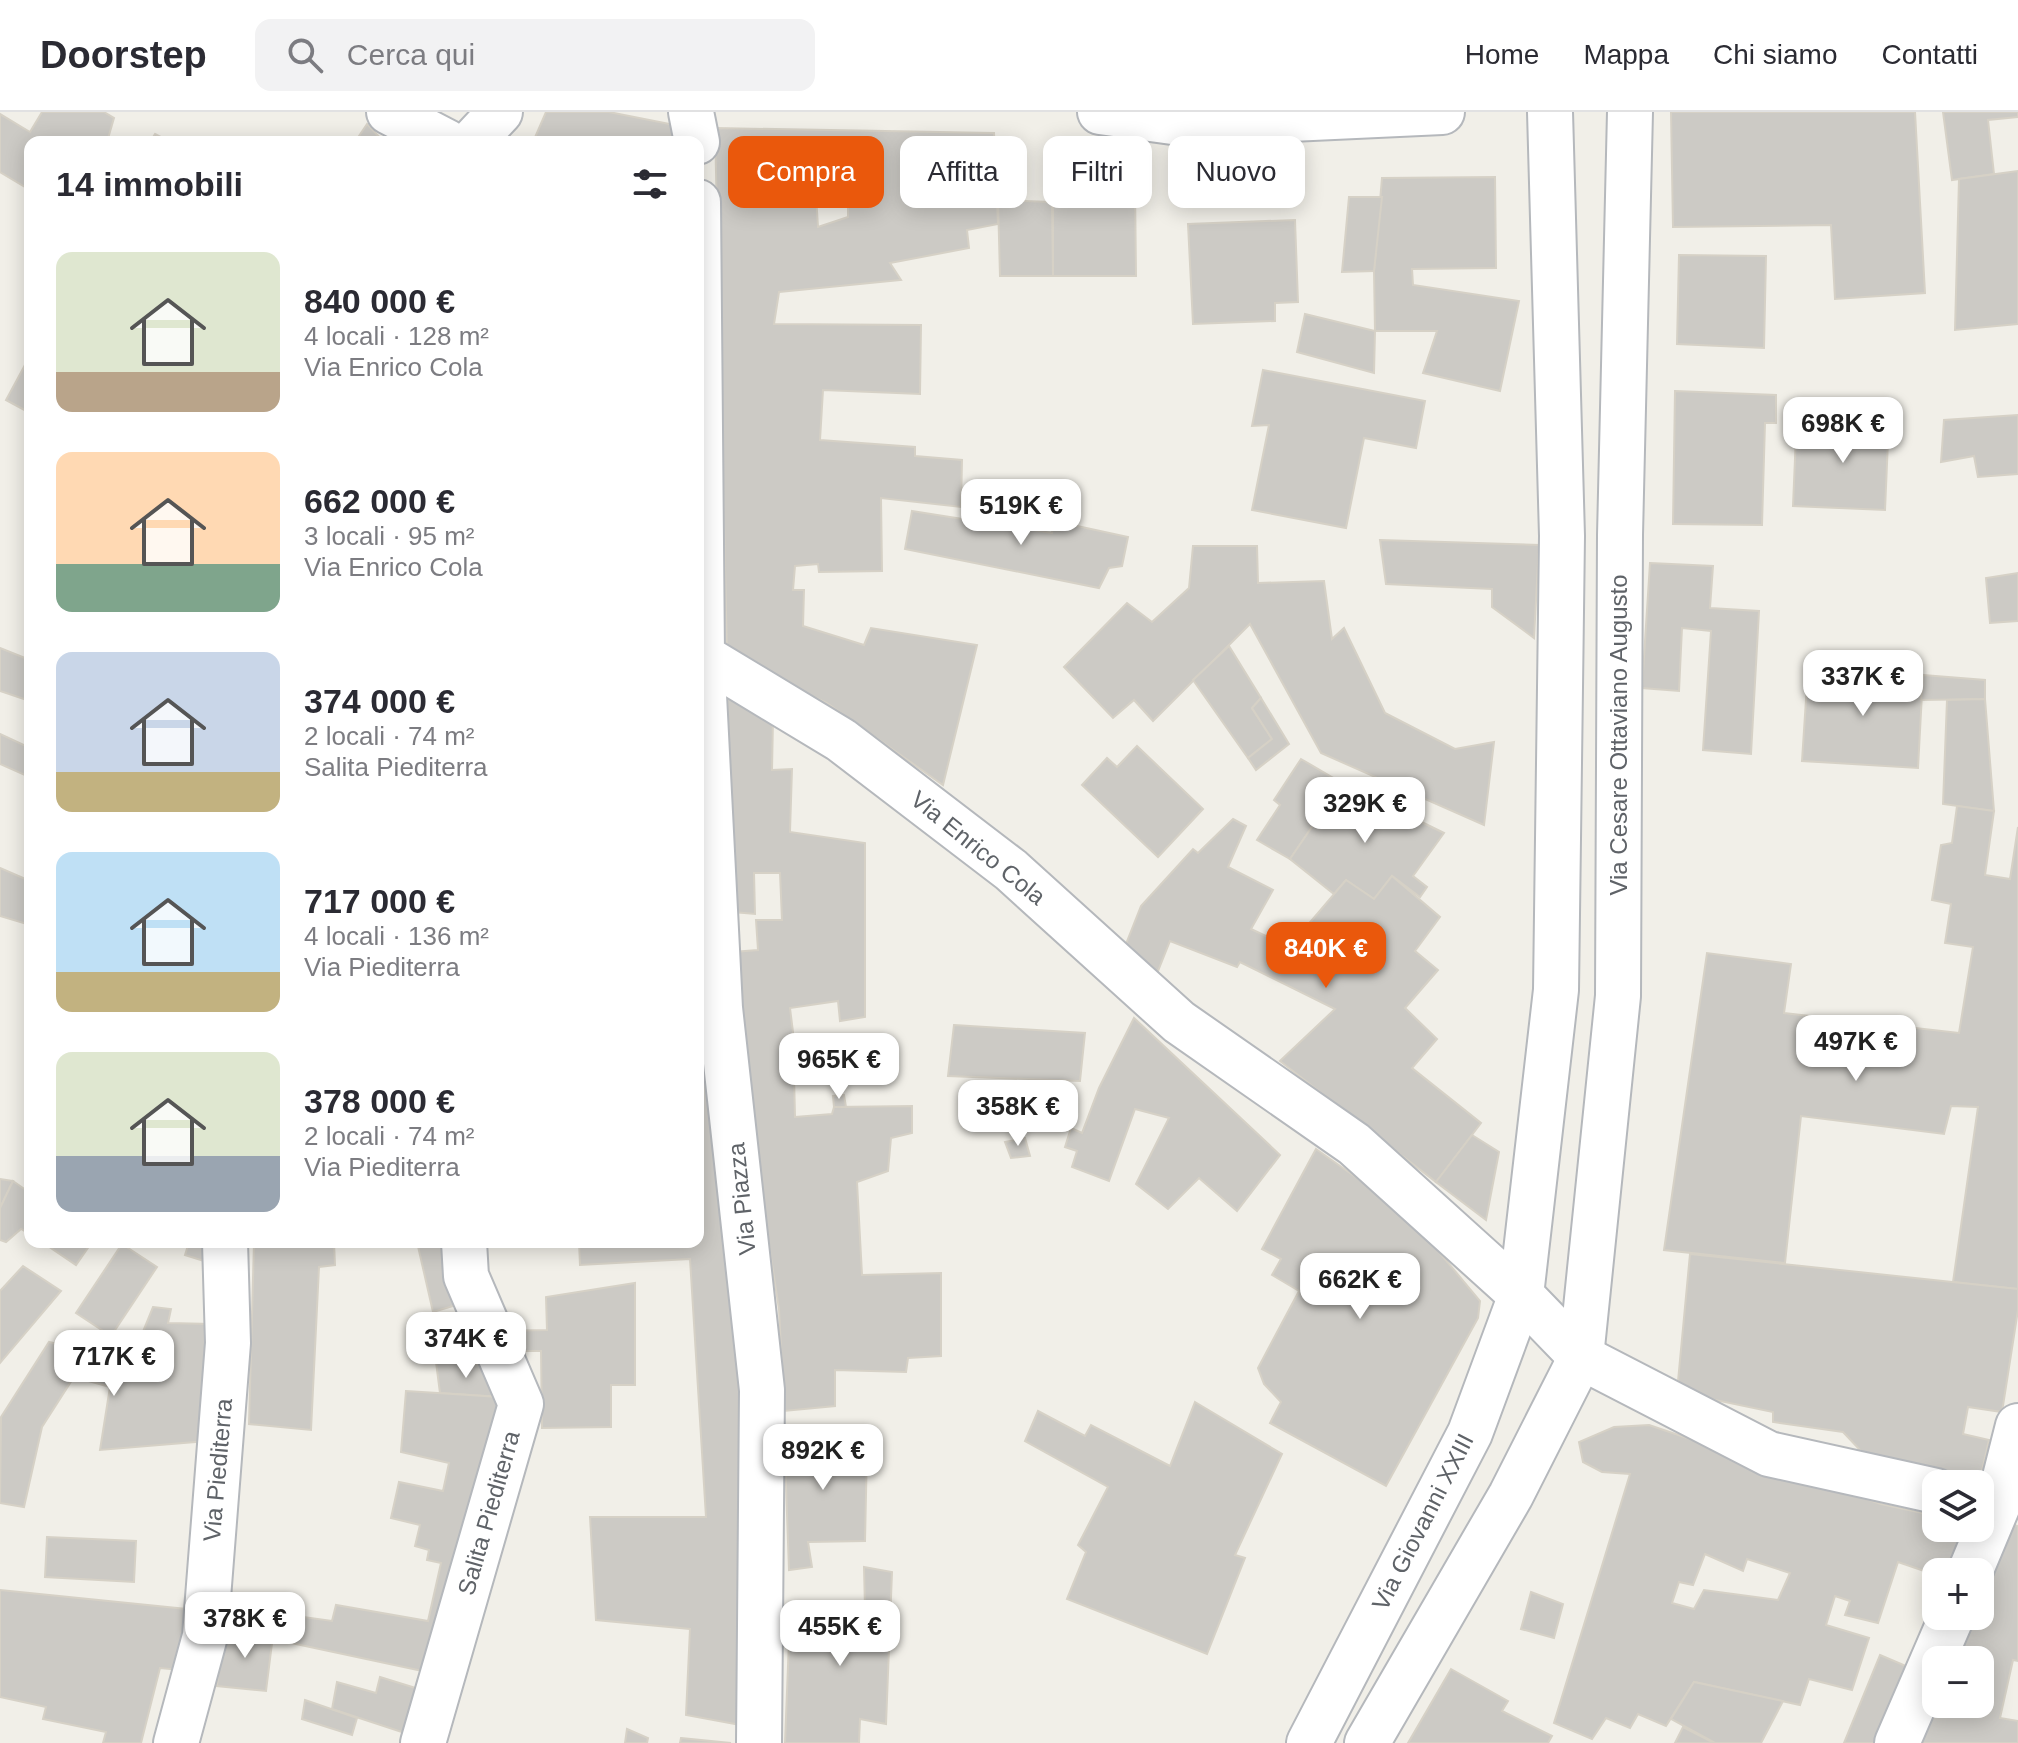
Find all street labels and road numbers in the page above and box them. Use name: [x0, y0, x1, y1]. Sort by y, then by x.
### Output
street label: Via Cesare Ottaviano Augusto: [1605, 574, 1632, 896]
street label: Via Enrico Cola: [906, 785, 1051, 910]
street label: Via Piazza: [722, 1141, 761, 1257]
street label: Via Piediterra: [198, 1397, 237, 1543]
street label: Salita Piediterra: [452, 1427, 525, 1598]
street label: Via Giovanni XXIII: [1366, 1429, 1479, 1614]

